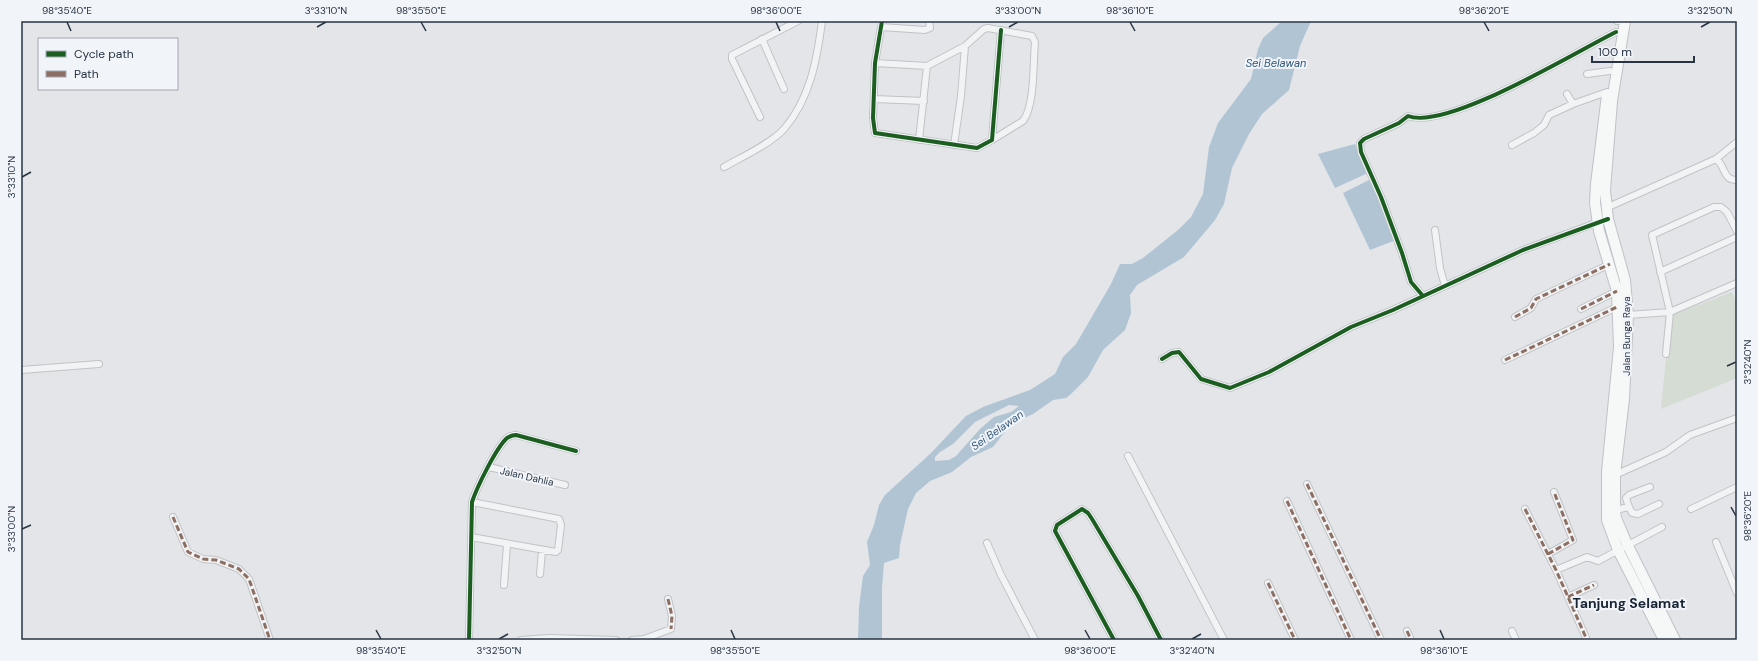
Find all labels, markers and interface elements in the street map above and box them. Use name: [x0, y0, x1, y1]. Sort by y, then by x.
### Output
text: 98°35'40"E: [42, 4, 92, 17]
text: 3°33'10"N: [305, 4, 347, 17]
text: 98°35'50"E: [396, 4, 446, 17]
text: 98°36'00"E: [750, 4, 802, 17]
text: 3°33'00"N: [995, 4, 1041, 17]
text: 98°36'10"E: [1106, 4, 1154, 17]
text: 98°36'20"E: [1459, 4, 1510, 17]
text: 3°32'50"N: [1687, 4, 1733, 17]
legend: [38, 38, 178, 90]
scale bar: [1592, 38, 1694, 64]
text: 100 m: [1598, 44, 1632, 60]
text: Cycle path: [74, 46, 134, 62]
water label: Sei Belawan: [1246, 56, 1306, 70]
text: Path: [74, 66, 99, 82]
text: 3°33'10"N: [5, 156, 18, 198]
street label: Jalan Bunga Raya: [1620, 296, 1633, 376]
text: 3°32'40"N: [1741, 340, 1754, 384]
water label: Sei Belawan: [968, 407, 1026, 453]
street label: Jalan Dahlia: [499, 464, 555, 489]
text: 98°36'20"E: [1741, 490, 1754, 541]
text: 3°33'00"N: [5, 506, 18, 552]
district label: Tanjung Selamat: [1573, 594, 1685, 612]
text: 98°35'40"E: [356, 644, 406, 657]
text: 3°32'50"N: [476, 644, 522, 657]
text: 98°35'50"E: [710, 644, 760, 657]
text: 98°36'00"E: [1064, 644, 1116, 657]
text: 3°32'40"N: [1170, 644, 1214, 657]
text: 98°36'10"E: [1420, 644, 1468, 657]

